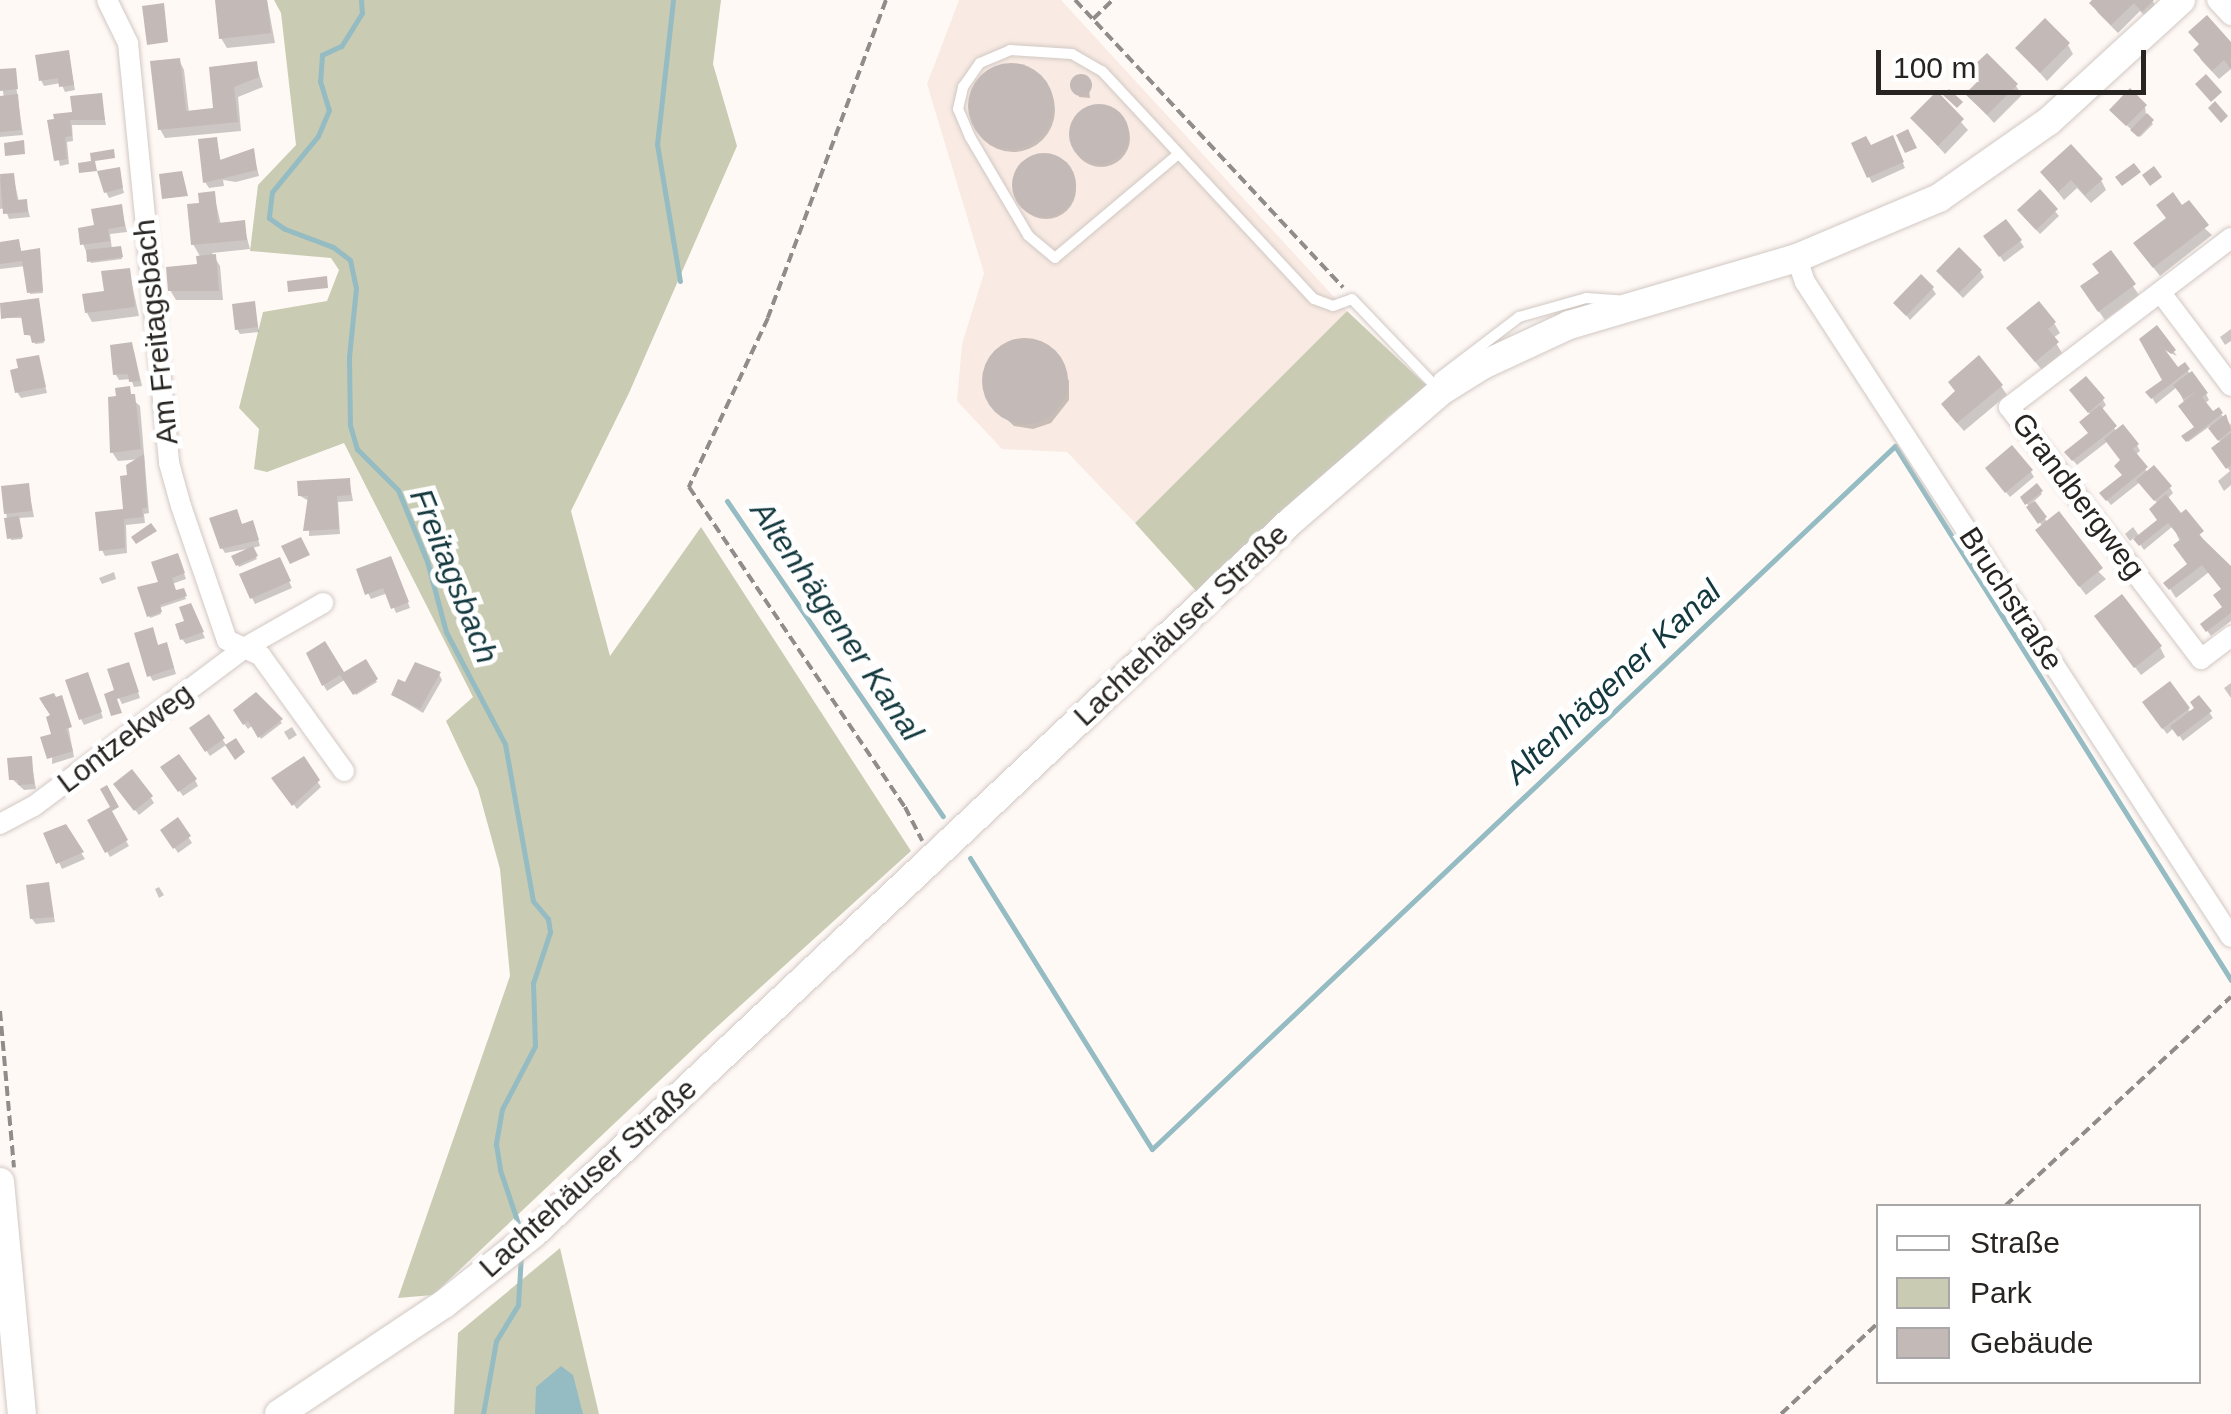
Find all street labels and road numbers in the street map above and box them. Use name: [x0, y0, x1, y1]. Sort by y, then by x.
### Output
street label: Am Freitagsbach: [126, 217, 186, 447]
street label: Grandbergweg: [2004, 406, 2152, 586]
street label: Lachtehäuser Straße: [1066, 516, 1296, 734]
street label: Bruchstraße: [1951, 521, 2071, 677]
street label: Lontzekweg: [50, 675, 200, 801]
street label: Lachtehäuser Straße: [472, 1071, 704, 1285]

